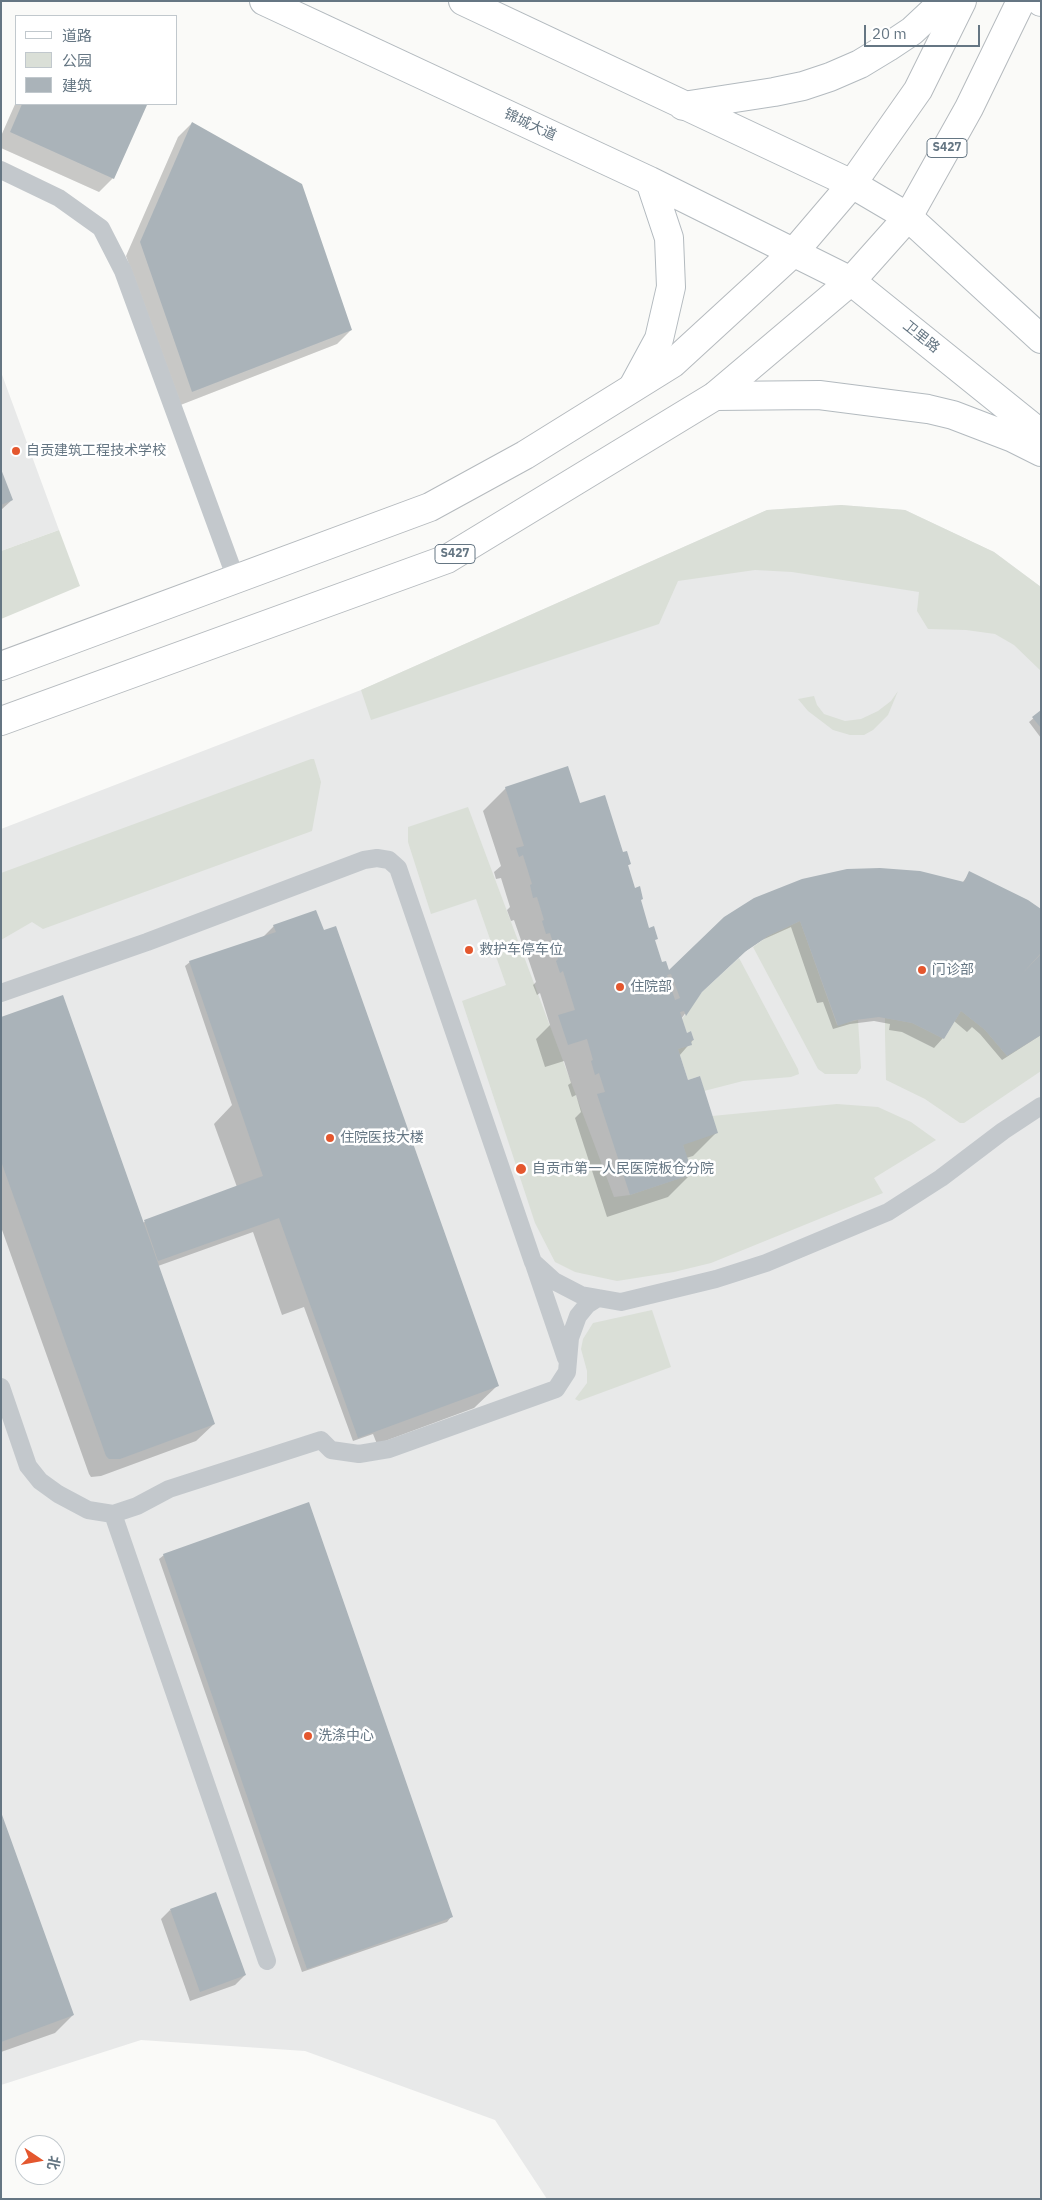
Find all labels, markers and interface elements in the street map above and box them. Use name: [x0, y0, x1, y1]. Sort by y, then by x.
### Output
legend: [15, 15, 178, 105]
scale bar: [867, 15, 983, 47]
text: 20 m: [872, 24, 907, 43]
text: 道路: [62, 26, 92, 45]
text: 公园: [62, 51, 92, 70]
text: 建筑: [62, 76, 92, 95]
street label: 锦城大道: [501, 106, 559, 144]
road number: S427: [927, 138, 967, 158]
street label: 卫里路: [899, 317, 943, 357]
place label: 自贡建筑工程技术学校: [26, 443, 166, 459]
marker: 自贡建筑工程技术学校: [10, 445, 22, 457]
road number: S427: [435, 544, 475, 564]
place label: 救护车停车位: [479, 942, 563, 958]
marker: 救护车停车位: [463, 944, 475, 956]
place label: 门诊部: [932, 962, 974, 978]
marker: 门诊部: [916, 964, 928, 976]
place label: 住院部: [630, 979, 672, 995]
marker: 住院部: [614, 981, 626, 993]
place label: 住院医技大楼: [340, 1130, 424, 1146]
marker: 住院医技大楼: [324, 1132, 336, 1144]
place label: 自贡市第一人民医院板仓分院: [532, 1161, 714, 1177]
marker: 自贡市第一人民医院板仓分院: [514, 1162, 528, 1176]
place label: 洗涤中心: [318, 1728, 374, 1744]
marker: 洗涤中心: [302, 1730, 314, 1742]
north arrow: [15, 2135, 65, 2185]
text: 北: [43, 2154, 64, 2172]

